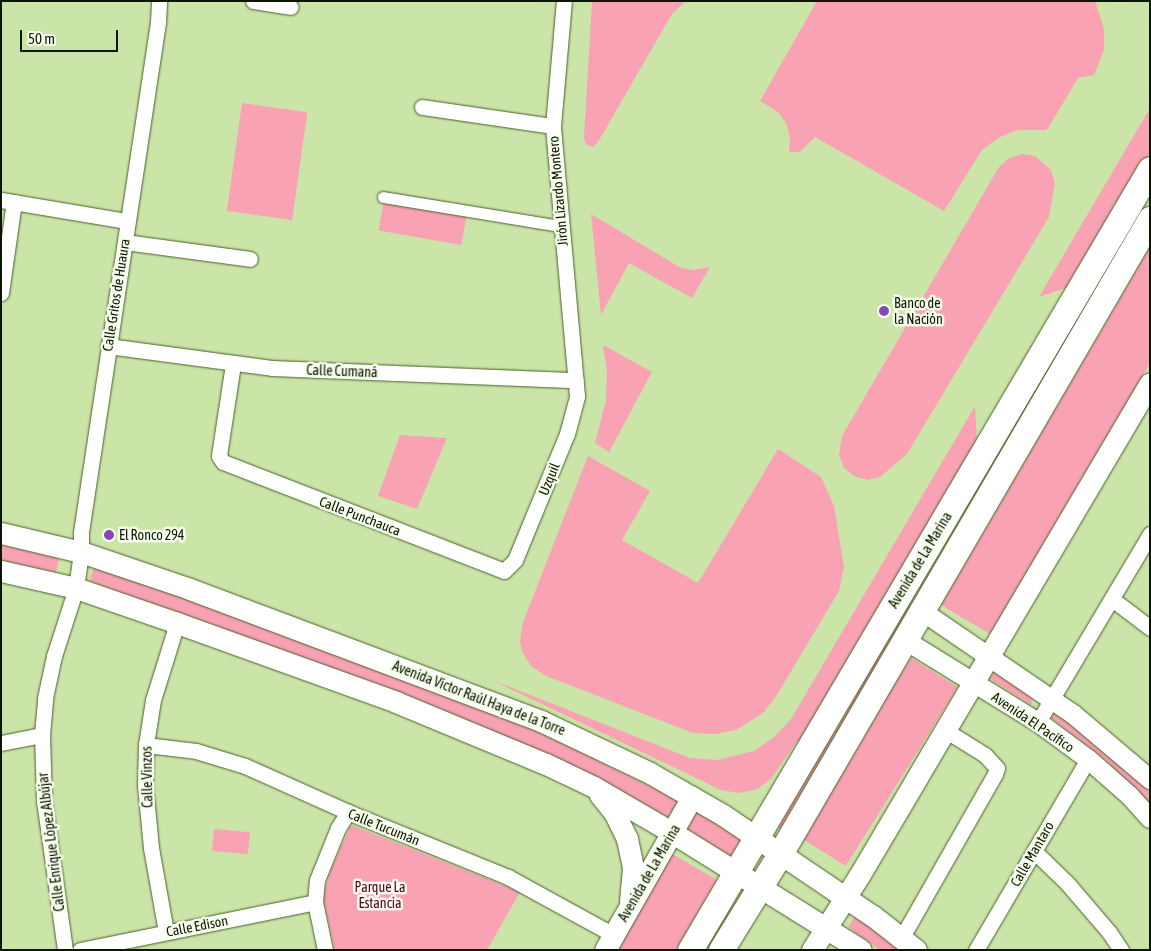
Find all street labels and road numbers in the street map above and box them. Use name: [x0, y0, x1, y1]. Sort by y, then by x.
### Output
street label: Jirón Lizardo Montero: [545, 135, 571, 247]
street label: Calle Gritos de Huaura: [99, 237, 133, 353]
street label: Calle Cumaná: [306, 361, 378, 381]
street label: Uzquil: [535, 460, 563, 498]
street label: Calle Punchauca: [317, 493, 403, 539]
street label: Avenida de La Marina: [885, 509, 955, 611]
street label: Avenida Víctor Raúl Haya de la Torre: [390, 657, 568, 739]
street label: Avenida El Pacífico: [989, 688, 1077, 756]
street label: Calle Vinzos: [138, 746, 156, 808]
street label: Calle Enrique López Albújar: [34, 772, 68, 912]
street label: Calle Tucumán: [346, 805, 422, 849]
street label: Calle Mantaro: [1007, 818, 1057, 890]
street label: Avenida de La Marina: [614, 822, 684, 924]
street label: Calle Edison: [165, 912, 229, 940]

